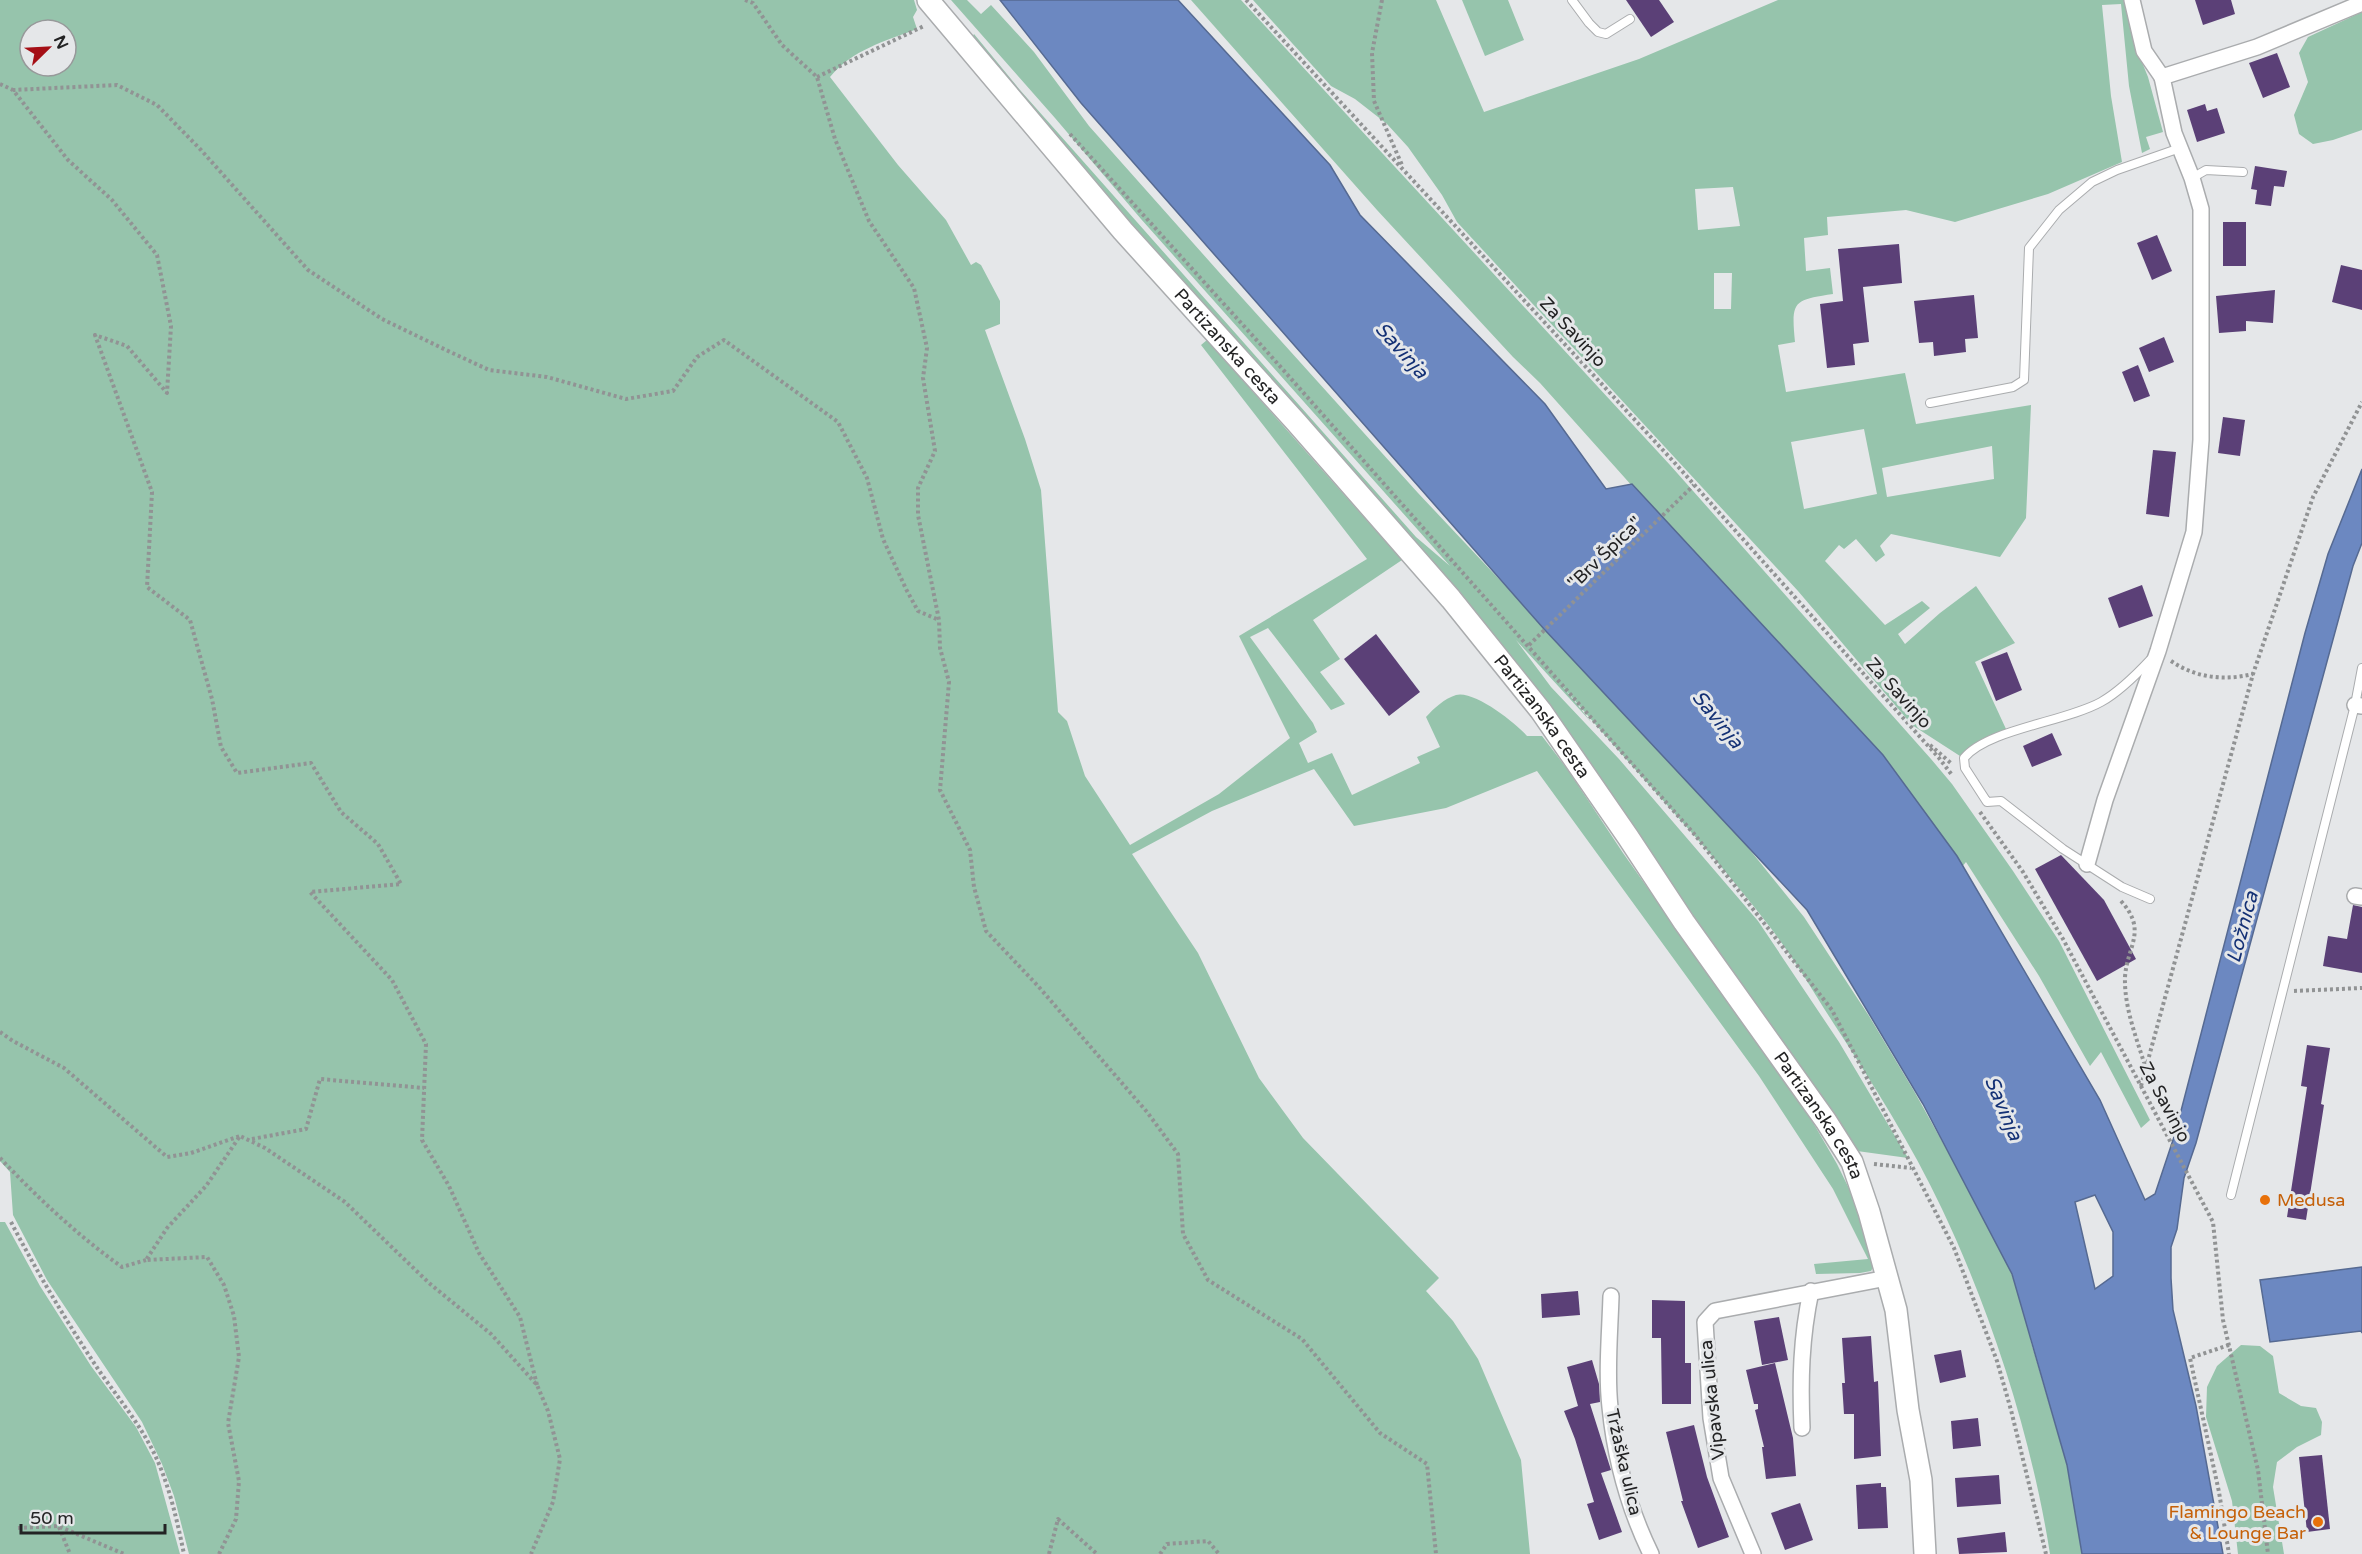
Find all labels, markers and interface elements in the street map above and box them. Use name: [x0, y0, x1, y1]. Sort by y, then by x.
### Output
north arrow: [18, 18, 78, 78]
text: N: [49, 32, 73, 52]
street label: Partizanska cesta: [1170, 284, 1286, 409]
street label: Za Savinjo: [1535, 292, 1611, 372]
water label: Savinja: [1370, 318, 1433, 384]
street label: "Brv Špica": [1563, 512, 1647, 594]
street label: Partizanska cesta: [1489, 650, 1595, 783]
street label: Za Savinjo: [1861, 653, 1937, 733]
water label: Savinja: [1687, 686, 1748, 754]
water label: Ložnica: [2222, 888, 2264, 965]
street label: Partizanska cesta: [1769, 1047, 1868, 1182]
street label: Za Savinjo: [2135, 1058, 2195, 1146]
water label: Savinja: [1979, 1073, 2028, 1145]
place label: Medusa: [2277, 1189, 2345, 1211]
marker: Medusa: [2258, 1193, 2272, 1207]
street label: Vipavska ulica: [1695, 1339, 1729, 1461]
street label: Tržaška ulica: [1601, 1407, 1647, 1517]
scale bar: [21, 1497, 165, 1535]
place label: Flamingo Beach & Lounge Bar: [2168, 1501, 2306, 1544]
text: 50 m: [30, 1507, 74, 1529]
marker: Flamingo Beach & Lounge Bar: [2311, 1515, 2325, 1529]

